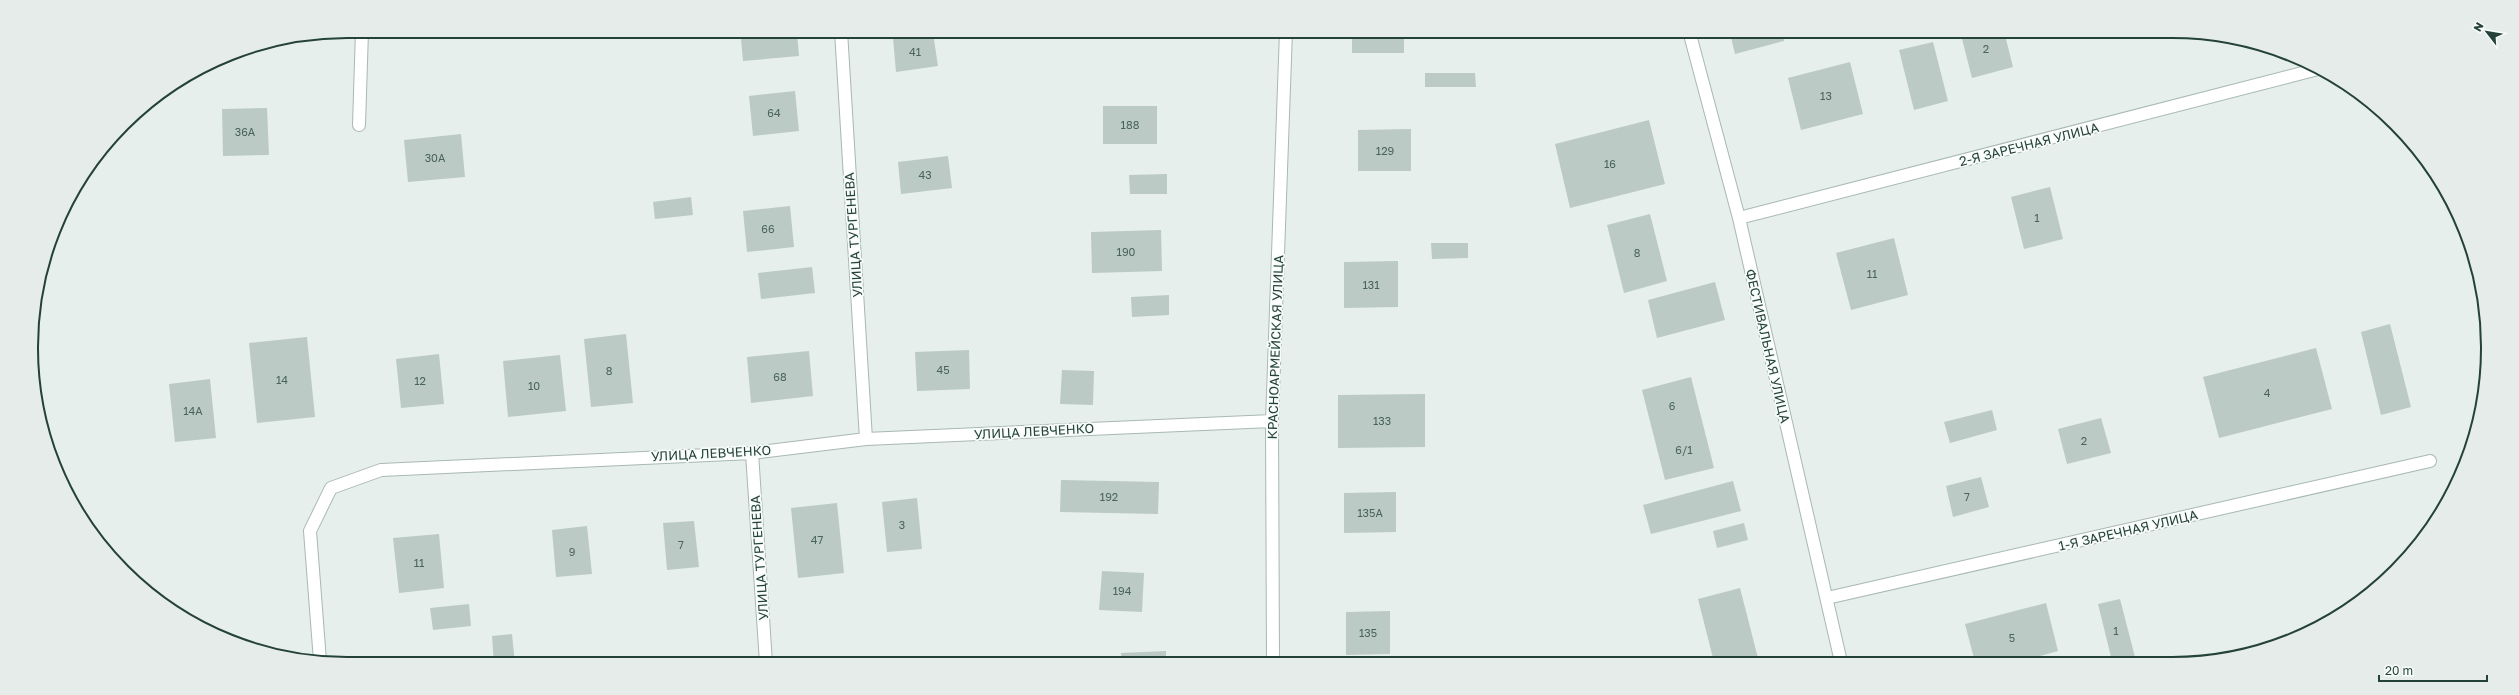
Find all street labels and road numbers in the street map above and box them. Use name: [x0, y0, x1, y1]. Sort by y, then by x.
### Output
street label: 2-Я ЗАРЕЧНАЯ УЛИЦА: [1957, 119, 2101, 169]
street label: УЛИЦА ТУРГЕНЕВА: [841, 172, 865, 298]
street label: КРАСНОАРМЕЙСКАЯ УЛИЦА: [1264, 254, 1286, 439]
street label: ФЕСТИВАЛЬНАЯ УЛИЦА: [1742, 267, 1794, 425]
street label: УЛИЦА ЛЕВЧЕНКО: [973, 420, 1095, 442]
street label: УЛИЦА ЛЕВЧЕНКО: [650, 442, 772, 464]
street label: УЛИЦА ТУРГЕНЕВА: [747, 495, 771, 621]
street label: 1-Я ЗАРЕЧНАЯ УЛИЦА: [2057, 506, 2199, 554]

